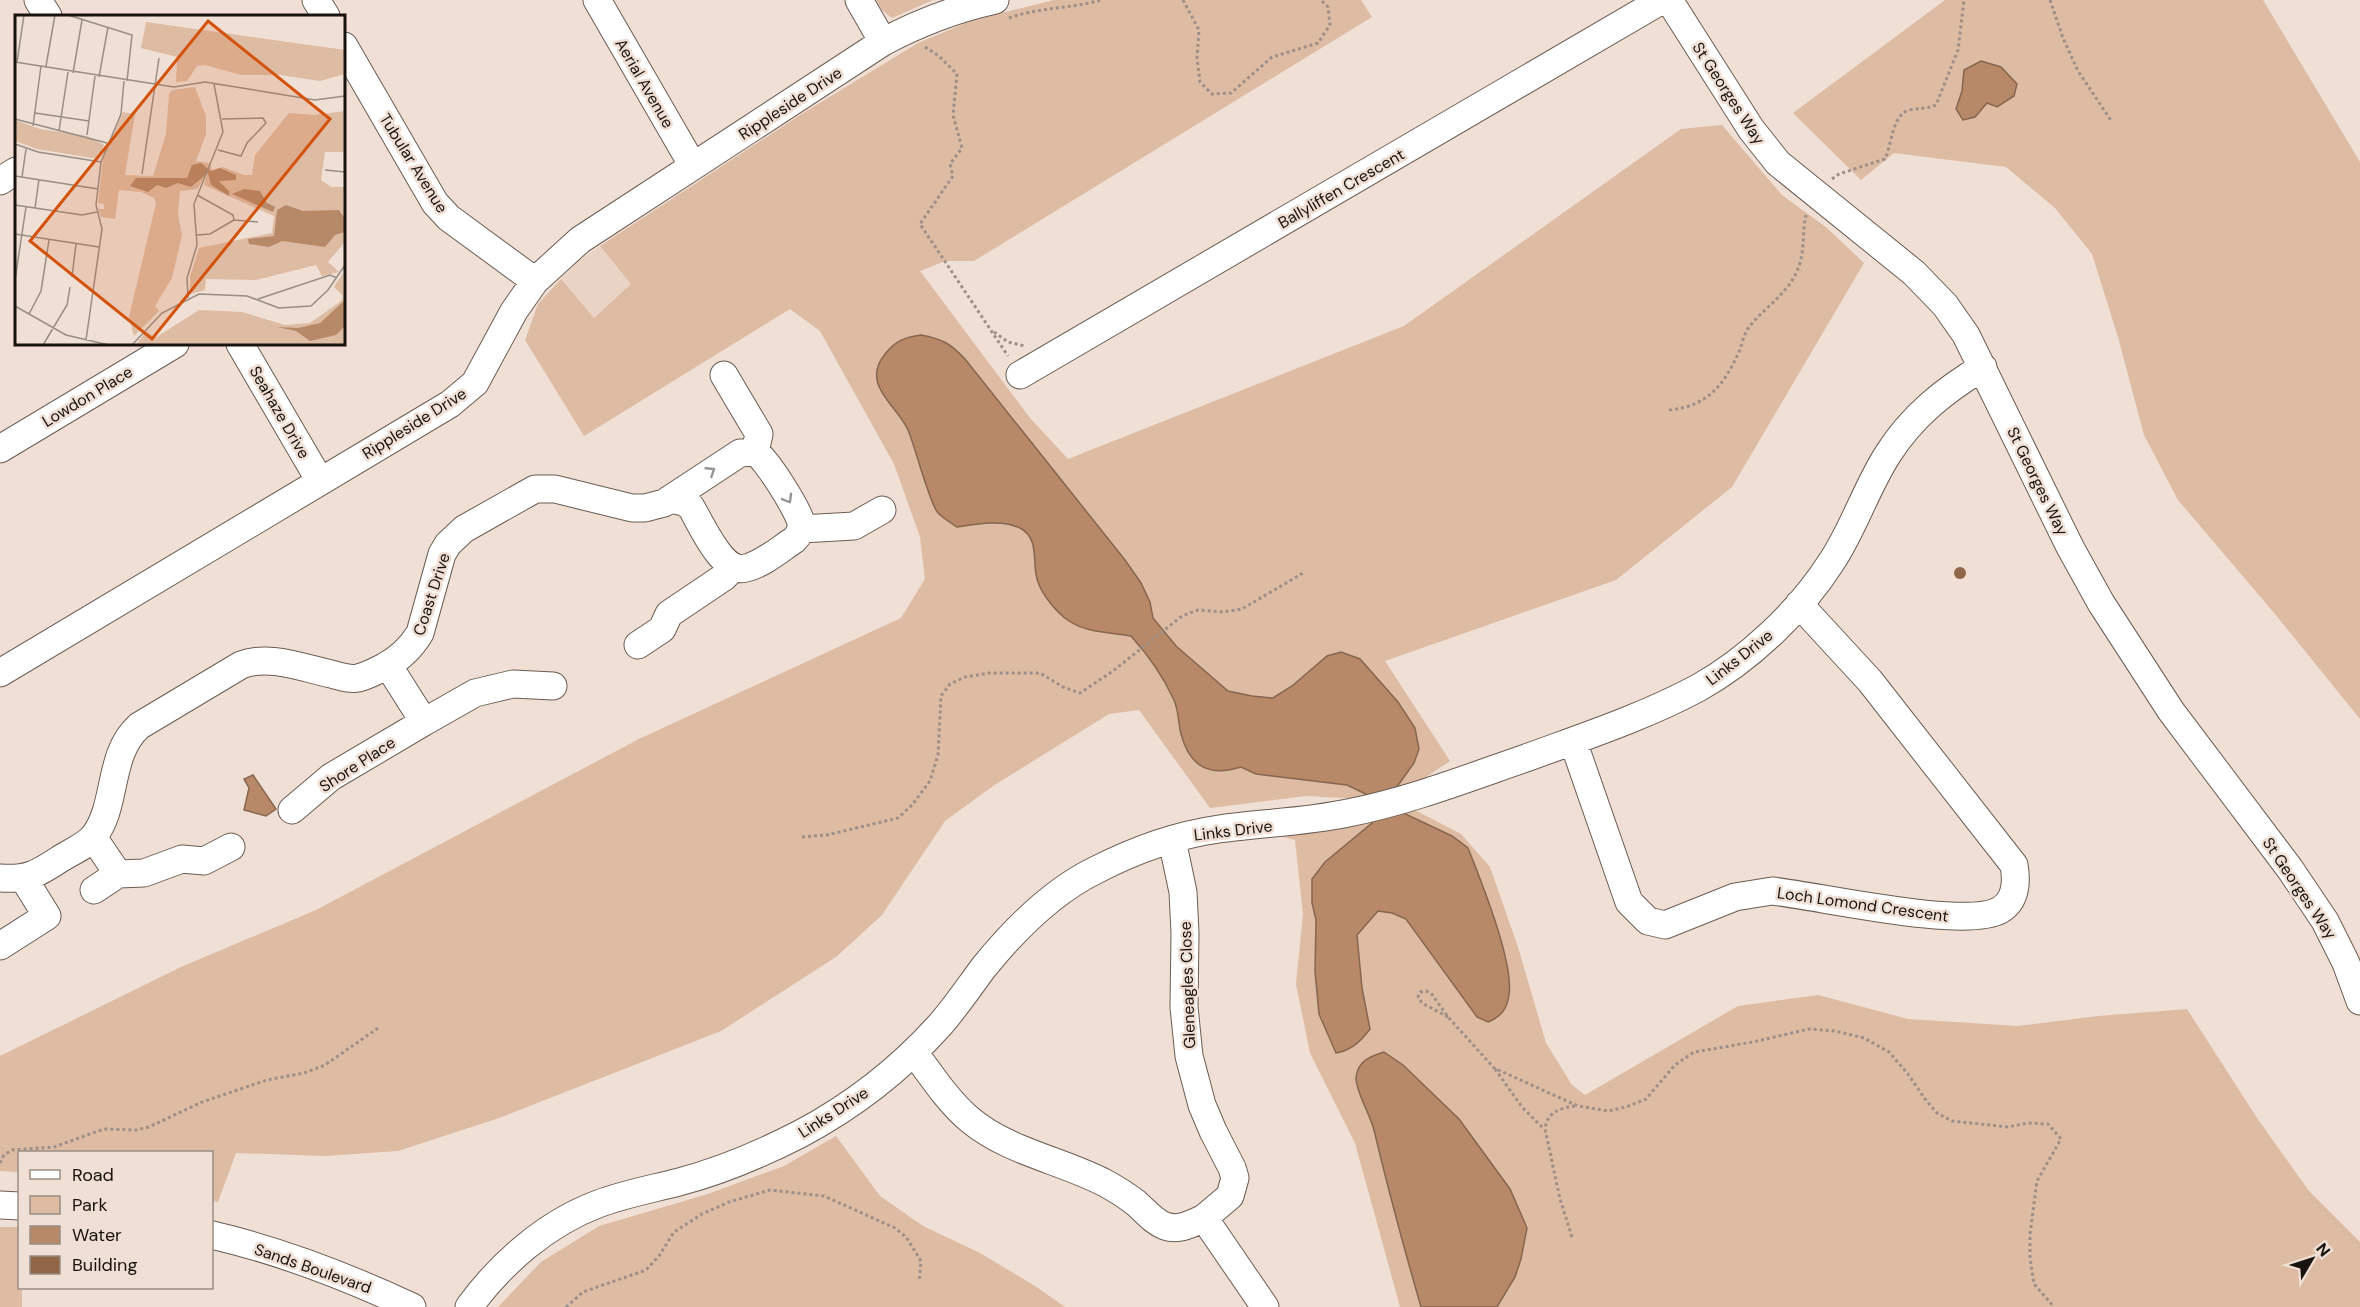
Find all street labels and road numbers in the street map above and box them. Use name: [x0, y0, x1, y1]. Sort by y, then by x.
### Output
street label: Aerial Avenue: [610, 35, 679, 132]
street label: St Georges Way: [1688, 38, 1770, 149]
street label: Rippleside Drive: [735, 62, 846, 145]
street label: Tubular Avenue: [375, 110, 453, 217]
street label: Ballyliffen Crescent: [1274, 144, 1408, 233]
street label: Lowdon Place: [38, 361, 136, 432]
street label: Seahaze Drive: [245, 362, 315, 462]
street label: Rippleside Drive: [358, 383, 470, 464]
street label: St Georges Way: [2002, 423, 2073, 539]
street label: Coast Drive: [408, 550, 455, 638]
street label: Links Drive: [1702, 625, 1777, 690]
street label: Shore Place: [315, 732, 399, 797]
street label: Links Drive: [1192, 815, 1274, 846]
street label: St Georges Way: [2258, 833, 2341, 943]
street label: Loch Lomond Crescent: [1776, 882, 1950, 927]
street label: Gleneagles Close: [1175, 921, 1200, 1049]
street label: Links Drive: [794, 1082, 872, 1143]
street label: Sands Boulevard: [251, 1239, 374, 1298]

